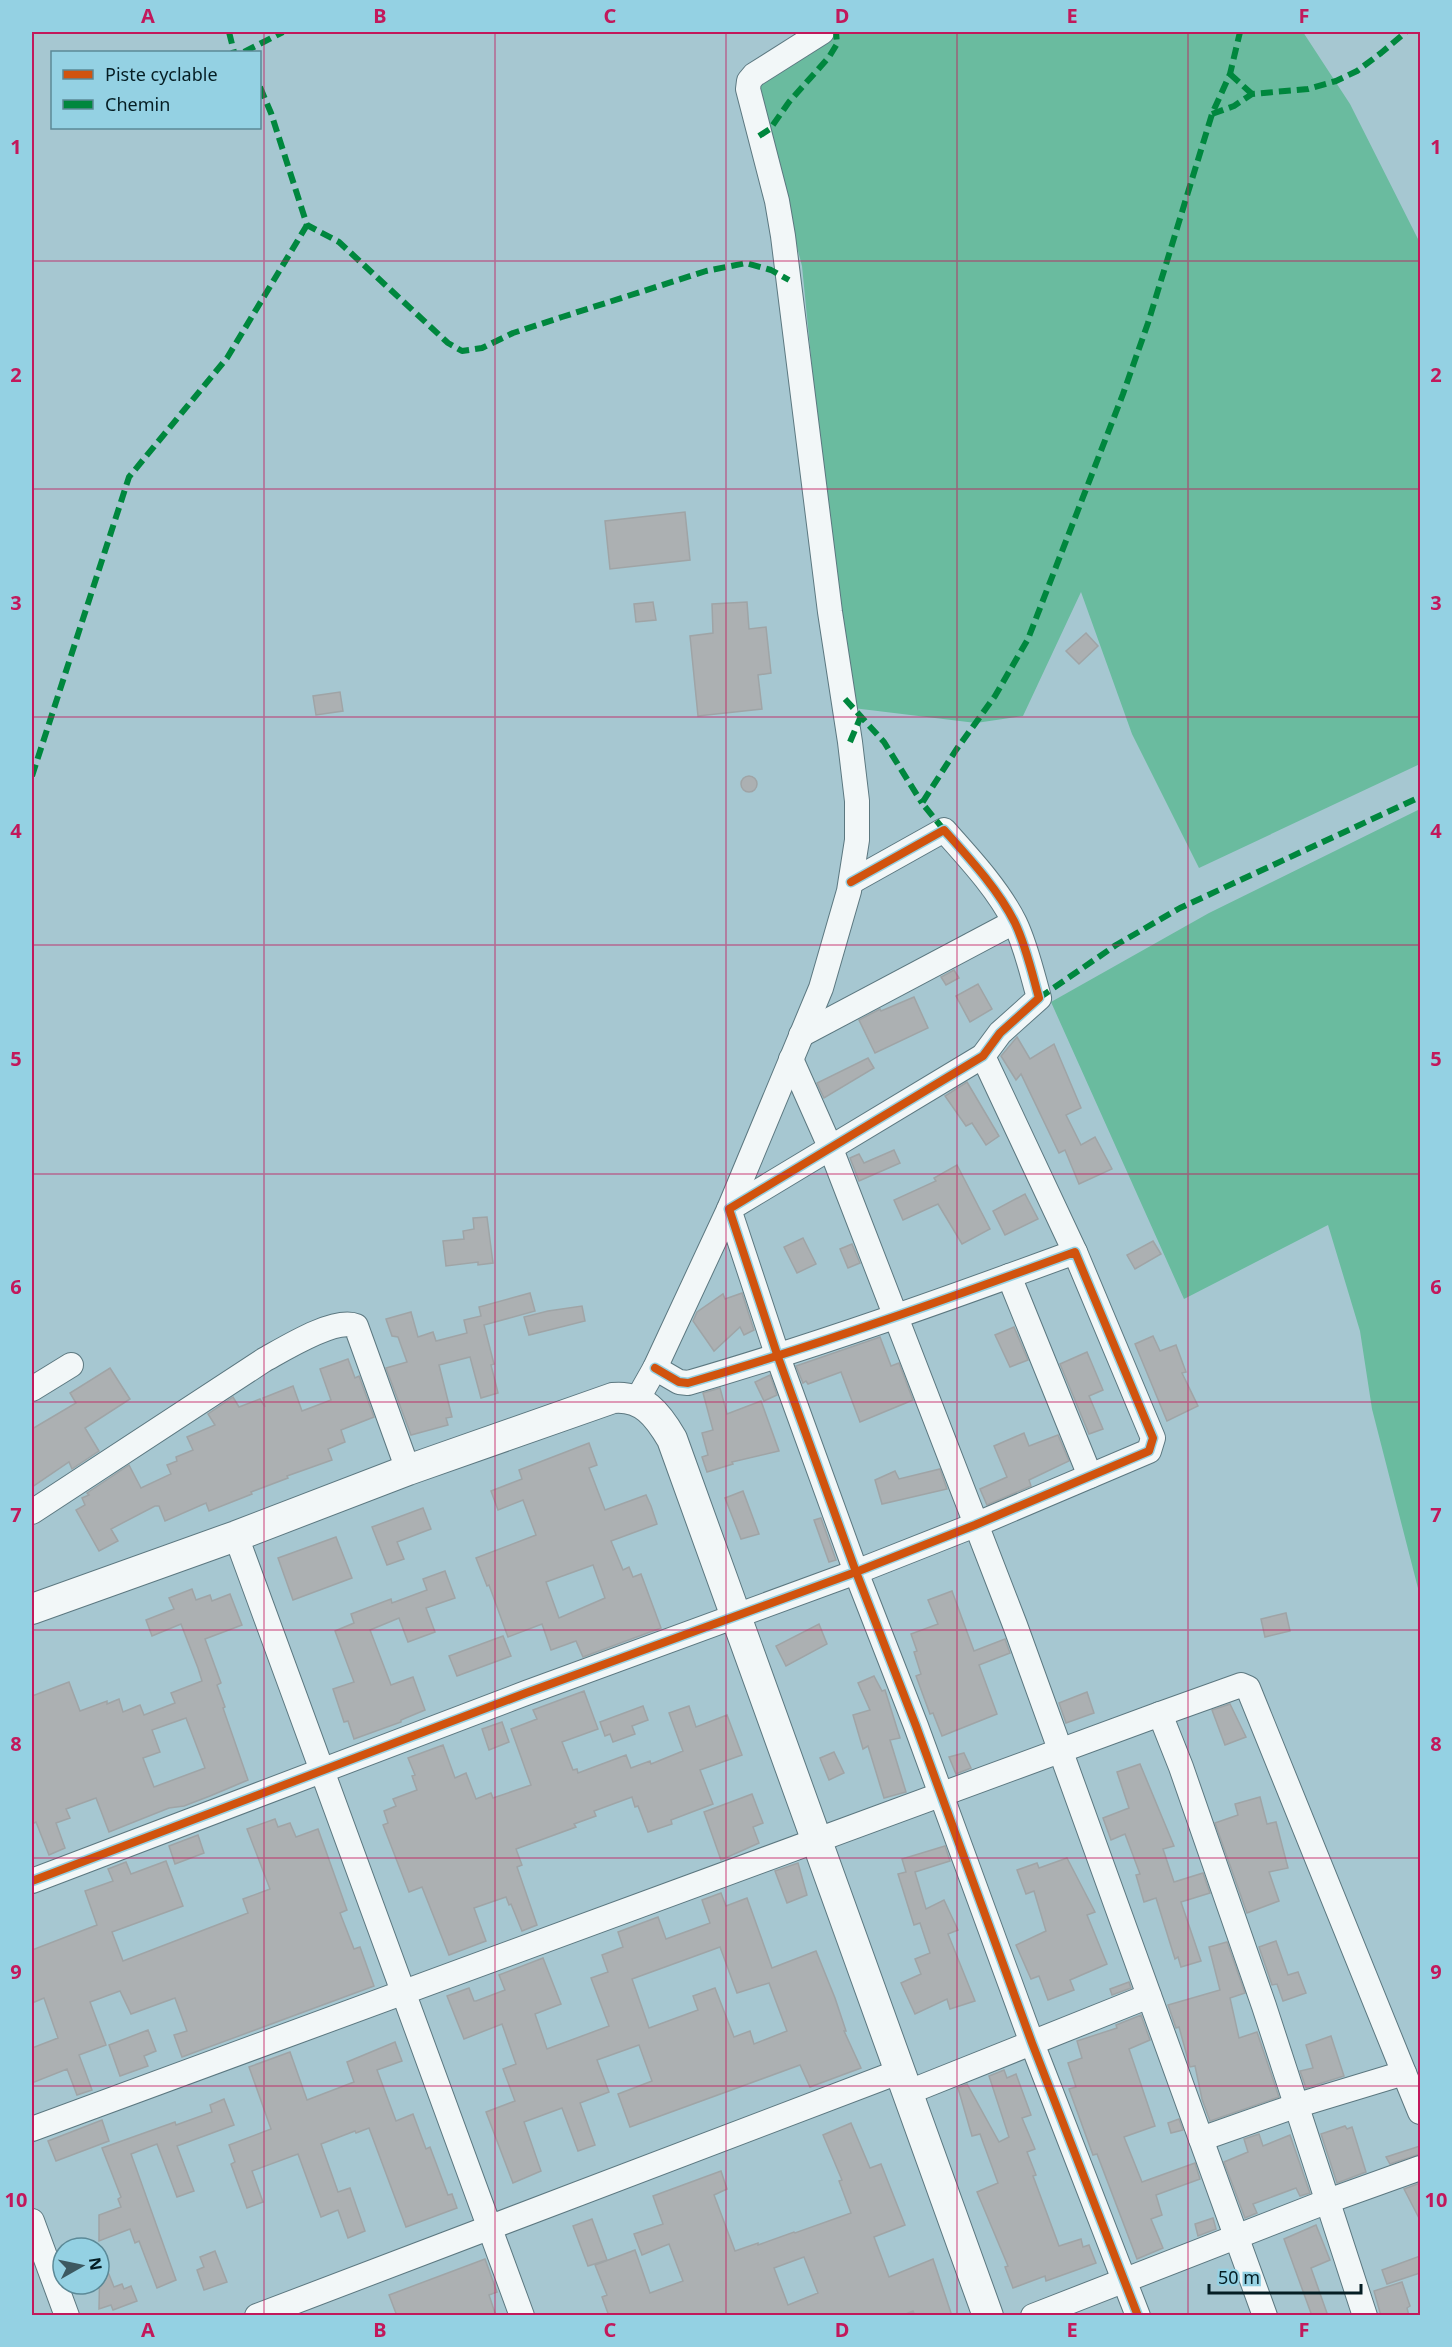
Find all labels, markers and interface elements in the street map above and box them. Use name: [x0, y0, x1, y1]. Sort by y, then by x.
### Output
text: A: [141, 2, 155, 29]
text: B: [373, 2, 387, 29]
text: C: [604, 2, 617, 29]
text: D: [835, 2, 849, 29]
text: E: [1066, 2, 1078, 29]
text: F: [1299, 2, 1309, 29]
legend: [51, 51, 261, 129]
text: Piste cyclable: [105, 62, 218, 86]
text: Chemin: [105, 92, 170, 116]
text: 1: [10, 133, 22, 160]
text: 1: [1430, 133, 1442, 160]
text: 2: [10, 361, 22, 388]
text: 2: [1430, 361, 1442, 388]
text: 3: [10, 589, 22, 616]
text: 3: [1430, 589, 1442, 616]
text: 4: [10, 817, 22, 844]
text: 4: [1430, 817, 1442, 844]
text: 5: [10, 1045, 22, 1072]
text: 5: [1430, 1045, 1442, 1072]
text: 6: [10, 1273, 22, 1300]
text: 6: [1430, 1273, 1442, 1300]
text: 7: [10, 1501, 22, 1528]
text: 7: [1430, 1501, 1442, 1528]
text: 8: [10, 1730, 22, 1757]
text: 8: [1430, 1730, 1442, 1757]
text: 9: [10, 1958, 22, 1985]
text: 9: [1430, 1958, 1442, 1985]
text: 10: [5, 2186, 27, 2213]
text: 10: [1425, 2186, 1447, 2213]
north arrow: [51, 2236, 111, 2296]
text: N: [84, 2256, 108, 2272]
scale bar: [1209, 2257, 1360, 2295]
text: 50 m: [1218, 2265, 1260, 2289]
text: A: [141, 2316, 155, 2343]
text: B: [373, 2316, 387, 2343]
text: C: [604, 2316, 617, 2343]
text: D: [835, 2316, 849, 2343]
text: E: [1066, 2316, 1078, 2343]
text: F: [1299, 2316, 1309, 2343]

